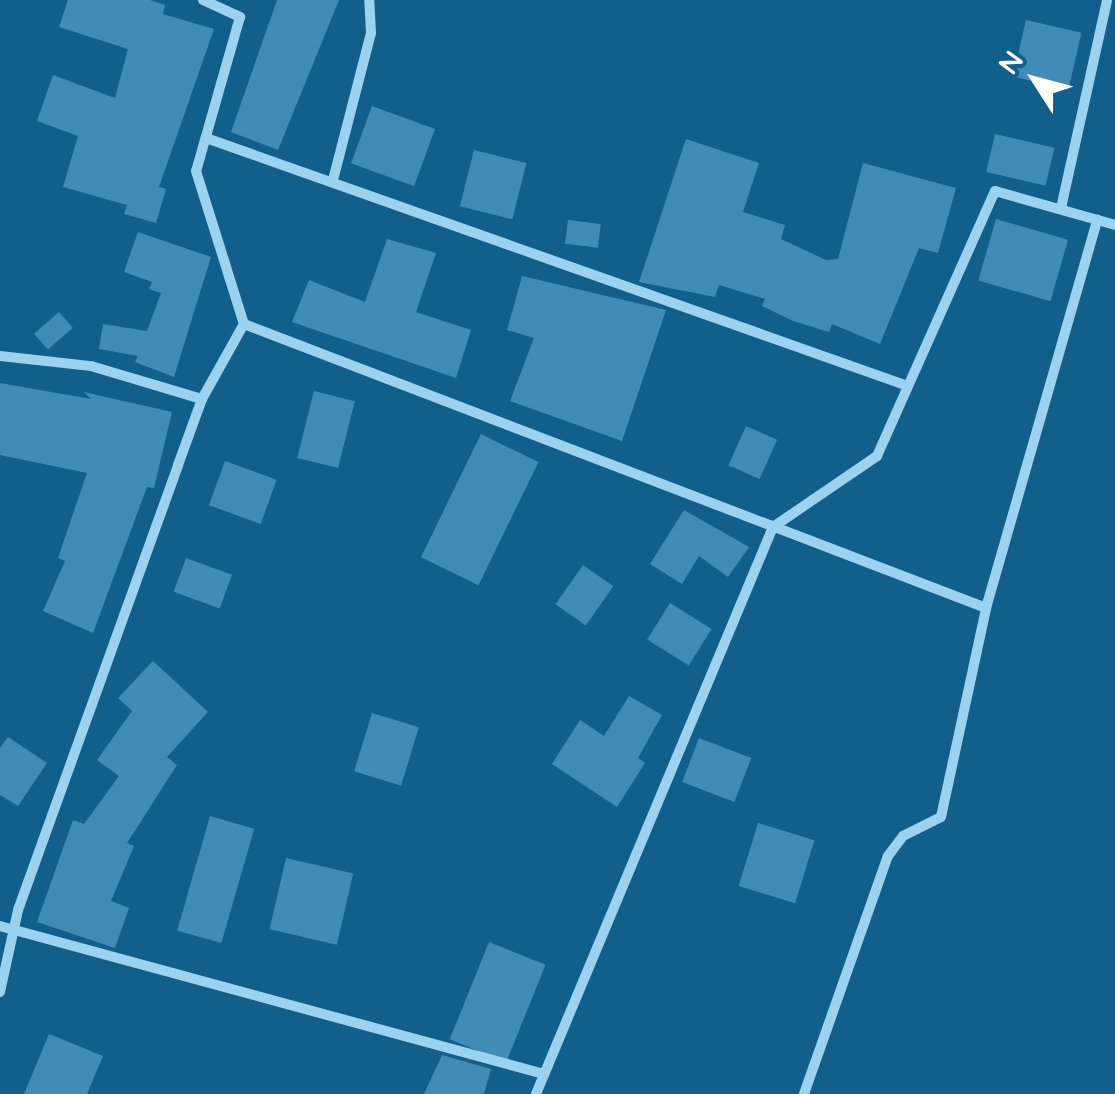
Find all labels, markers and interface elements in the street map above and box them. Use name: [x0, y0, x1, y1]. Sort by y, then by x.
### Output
north arrow: [985, 30, 1085, 130]
text: N: [990, 43, 1031, 81]

